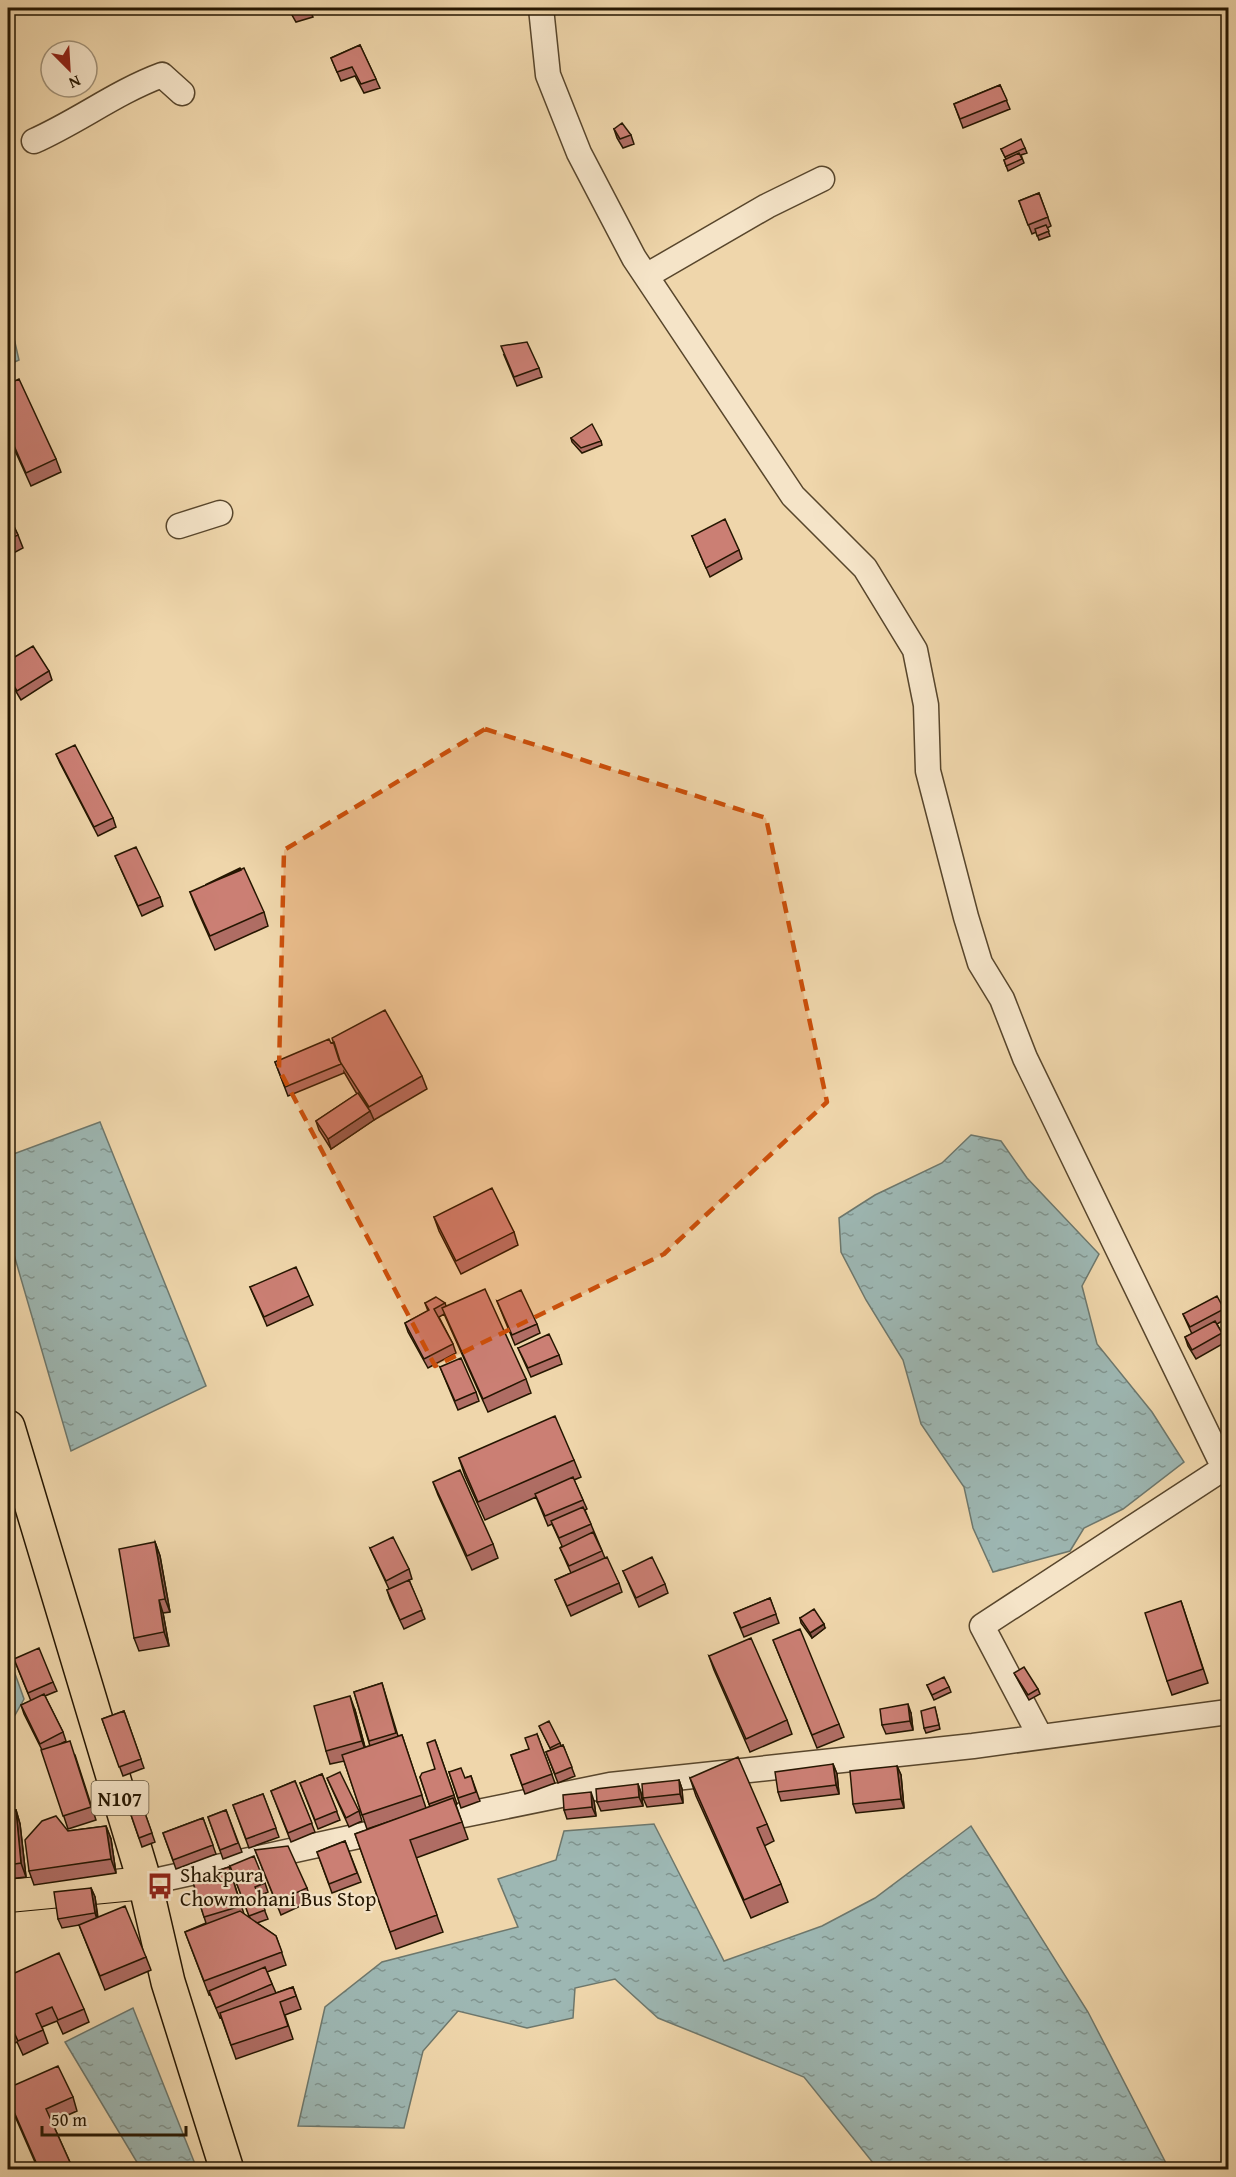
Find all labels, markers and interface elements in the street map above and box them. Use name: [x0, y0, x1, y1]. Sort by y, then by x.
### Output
north arrow: [39, 39, 99, 99]
text: N: [65, 70, 85, 96]
road number: N107: [92, 1781, 148, 1815]
place label: Shakpura Chowmohani Bus Stop: [180, 1859, 376, 1914]
bus stop icon: Shakpura Chowmohani Bus Stop: [145, 1871, 175, 1901]
scale bar: [42, 2099, 186, 2137]
text: 50 m: [51, 2106, 87, 2133]

